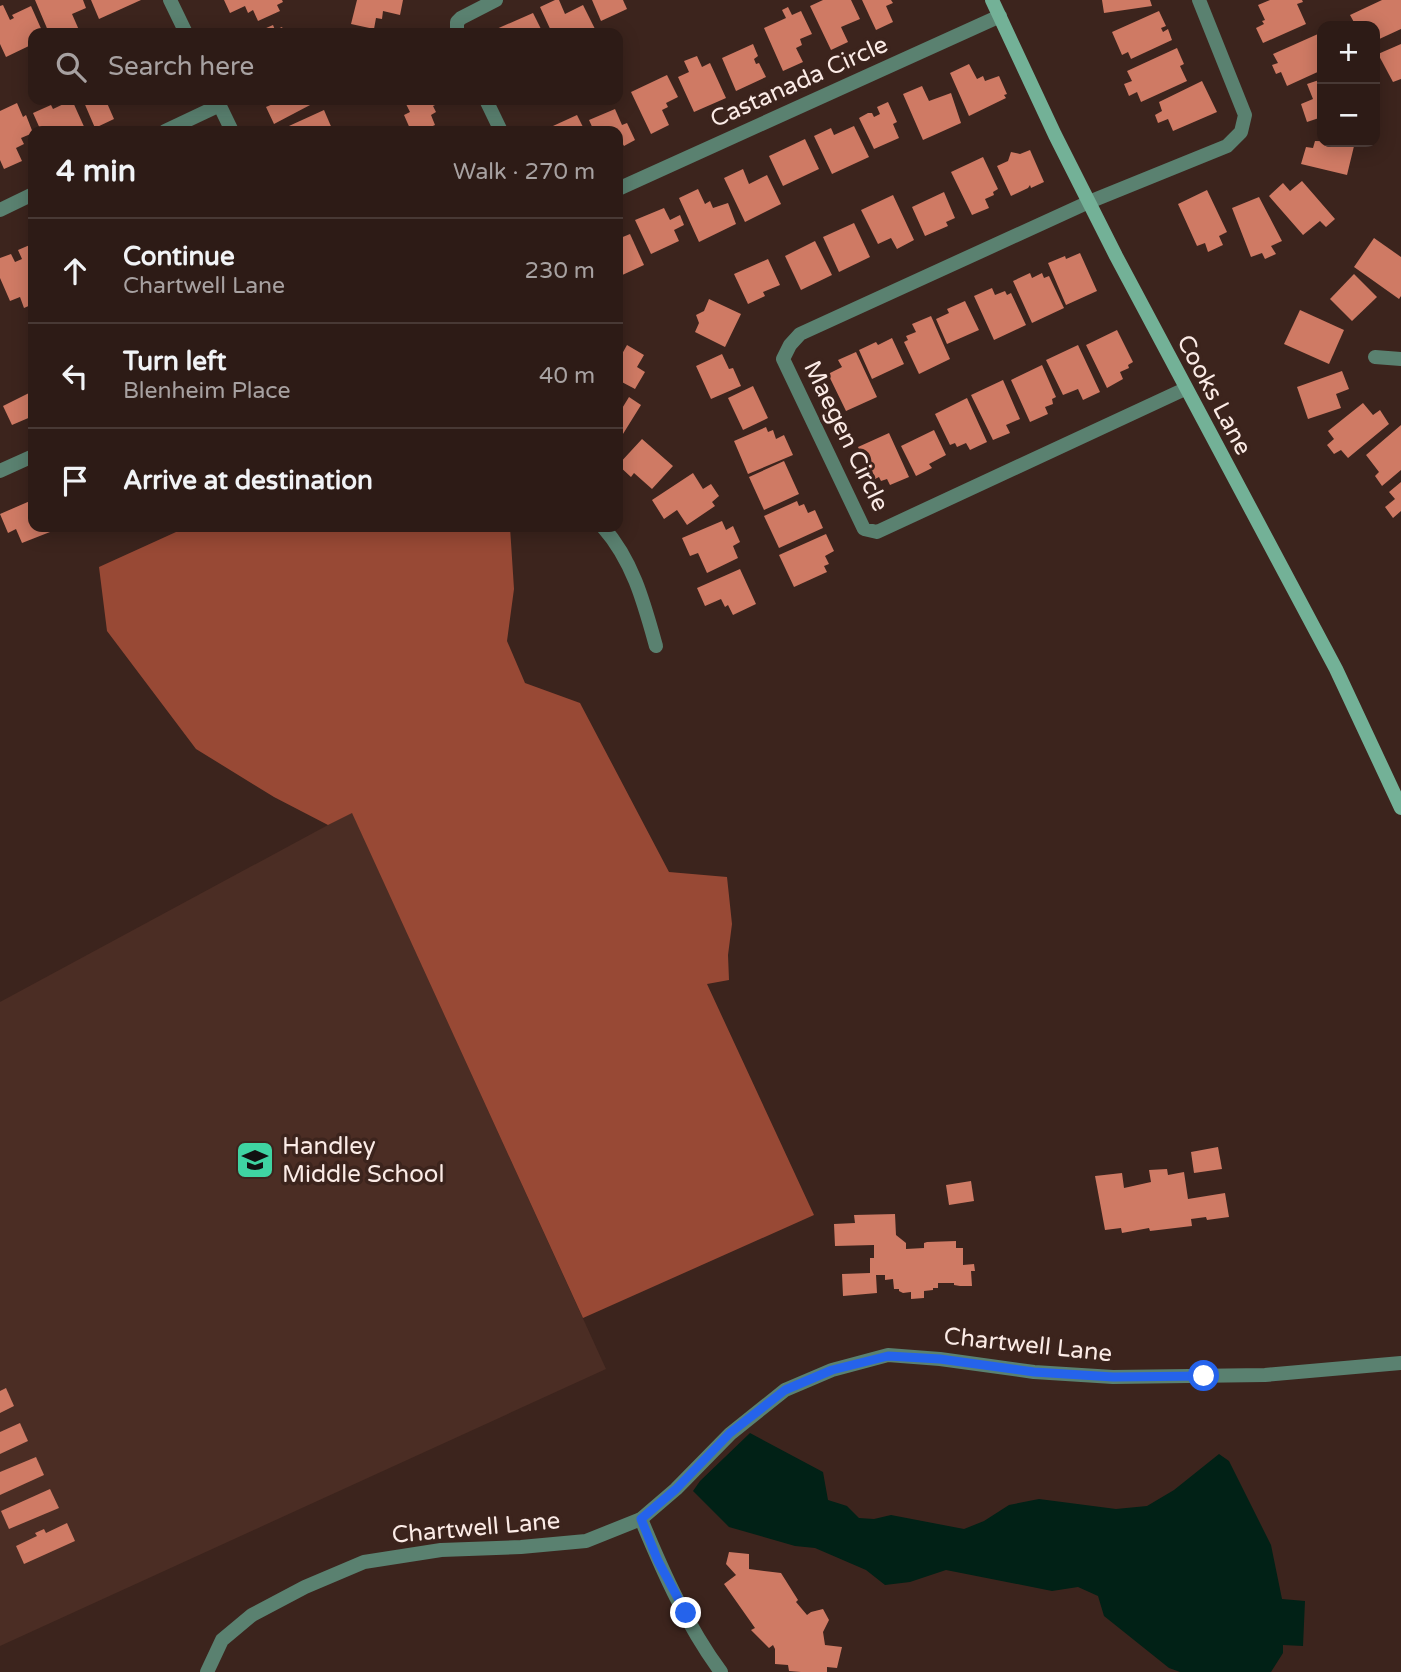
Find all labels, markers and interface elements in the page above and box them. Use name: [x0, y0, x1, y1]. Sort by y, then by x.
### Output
map controls: [1317, 21, 1380, 147]
button: +: [1317, 21, 1380, 84]
search box: [28, 28, 623, 105]
street label: Castanada Circle: [706, 30, 892, 134]
icon: search: [52, 48, 90, 86]
text: Search here: [108, 51, 254, 82]
button: −: [1317, 84, 1380, 147]
text: 4 min: [56, 153, 136, 190]
text: Walk · 270 m: [453, 158, 595, 186]
text: Continue: [123, 241, 235, 272]
icon: ahead: [56, 252, 94, 290]
text: 230 m: [525, 257, 595, 285]
text: Chartwell Lane: [123, 272, 285, 300]
street label: Cooks Lane: [1170, 330, 1258, 460]
text: Turn left: [123, 346, 226, 377]
street label: Maegen Circle: [797, 356, 895, 516]
icon: left: [56, 357, 94, 395]
text: 40 m: [539, 362, 595, 390]
text: Blenheim Place: [123, 377, 291, 405]
icon: arrive: [56, 462, 94, 500]
text: Arrive at destination: [123, 465, 373, 496]
place label: Handley Middle School: [282, 1132, 444, 1189]
school or university icon: Handley Middle School: [234, 1139, 276, 1181]
street label: Chartwell Lane: [942, 1322, 1114, 1368]
route start: [1188, 1360, 1219, 1391]
street label: Chartwell Lane: [390, 1506, 562, 1550]
route end: [670, 1597, 701, 1628]

